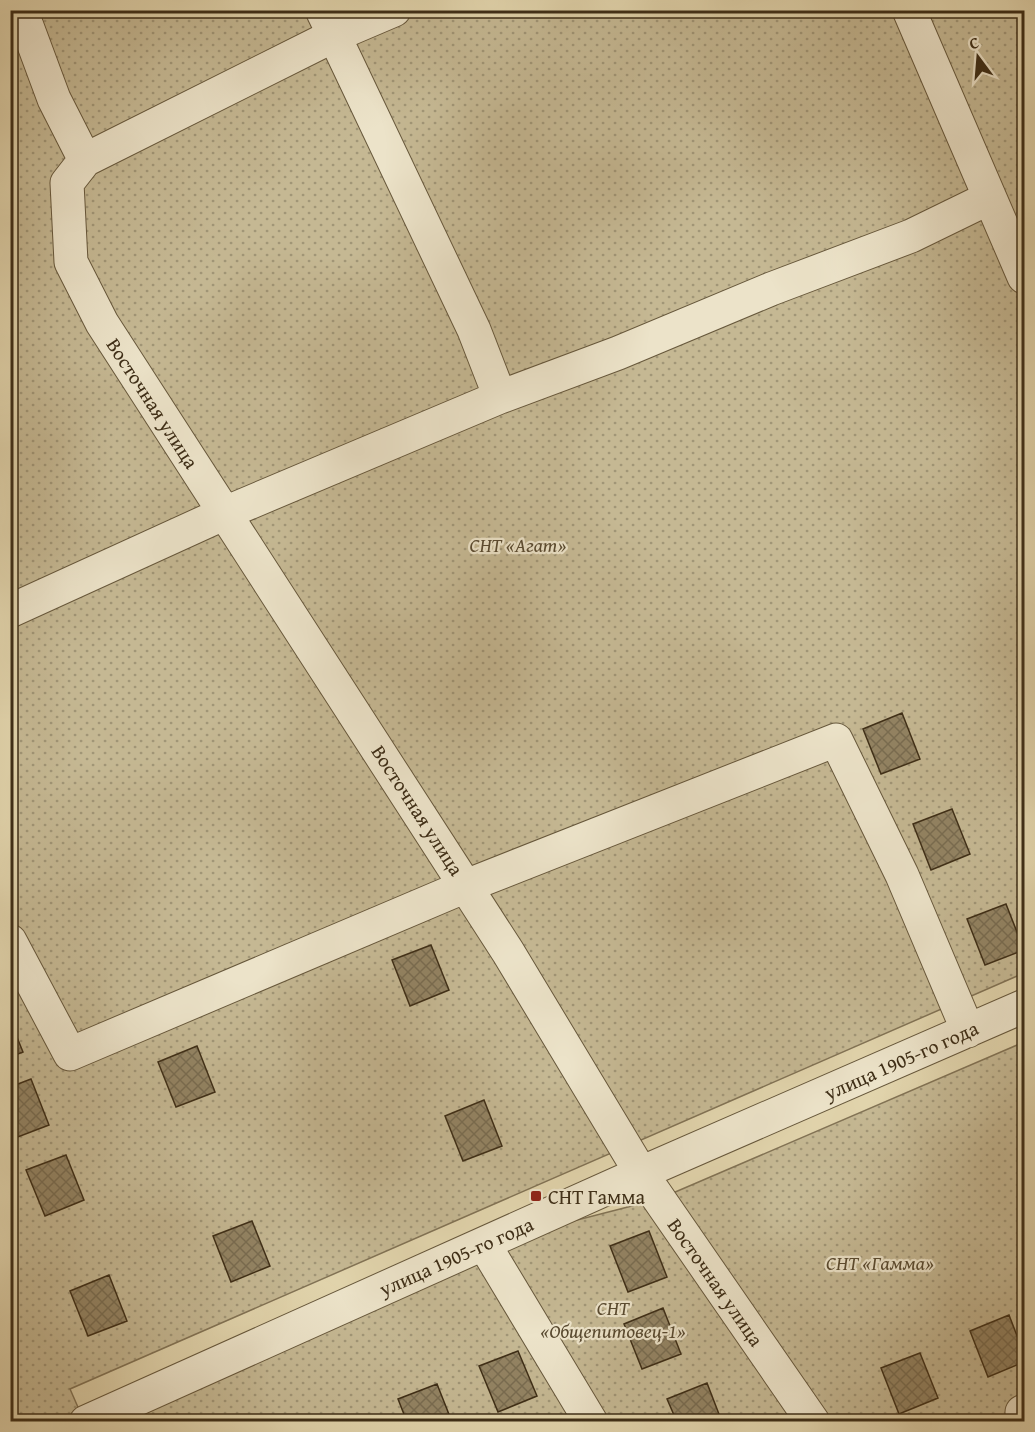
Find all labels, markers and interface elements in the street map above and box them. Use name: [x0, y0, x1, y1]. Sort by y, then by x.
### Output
north arrow: [948, 27, 1008, 87]
text: С: [966, 30, 982, 55]
street label: Восточная улица: [100, 332, 206, 474]
park label: СНТ «Агат»: [470, 530, 567, 559]
street label: Восточная улица: [365, 739, 471, 881]
street label: улица 1905-го года: [818, 1013, 983, 1107]
place label: СНТ Гамма: [548, 1182, 646, 1211]
marker: СНТ Гамма: [529, 1189, 543, 1203]
street label: улица 1905-го года: [373, 1209, 538, 1303]
street label: Восточная улица: [661, 1212, 771, 1352]
park label: СНТ «Гамма»: [826, 1248, 934, 1277]
park label: СНТ «Общепитовец-1»: [540, 1293, 686, 1345]

